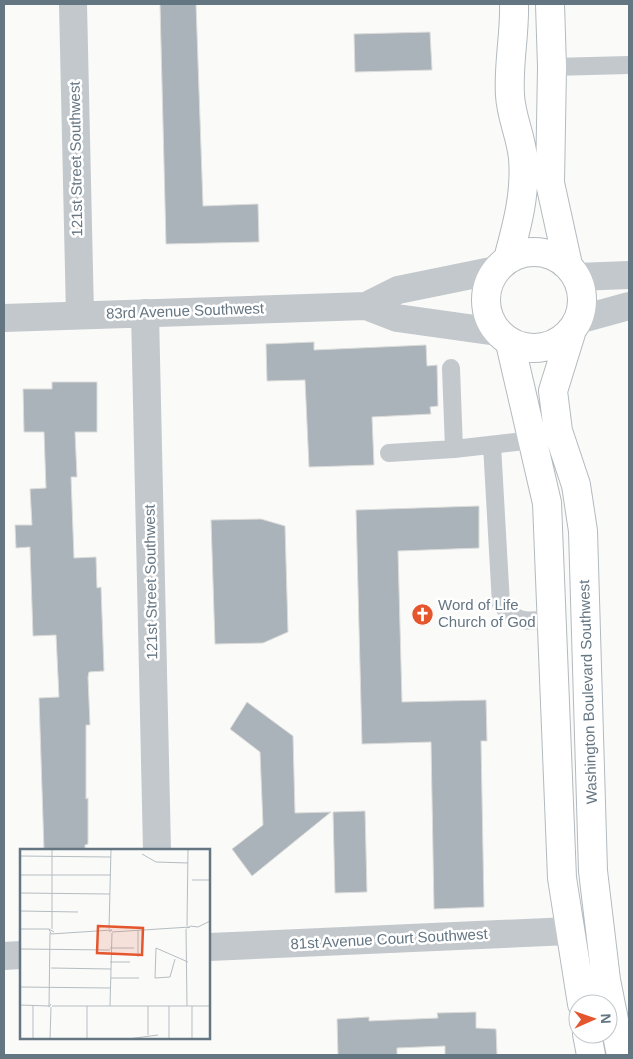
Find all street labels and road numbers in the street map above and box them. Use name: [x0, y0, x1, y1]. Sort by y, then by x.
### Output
street label: 121st Street Southwest: [66, 80, 85, 237]
street label: 83rd Avenue Southwest: [106, 299, 265, 322]
street label: 121st Street Southwest: [141, 503, 160, 660]
street label: Washington Boulevard Southwest: [575, 579, 600, 805]
street label: 81st Avenue Court Southwest: [290, 925, 489, 952]

